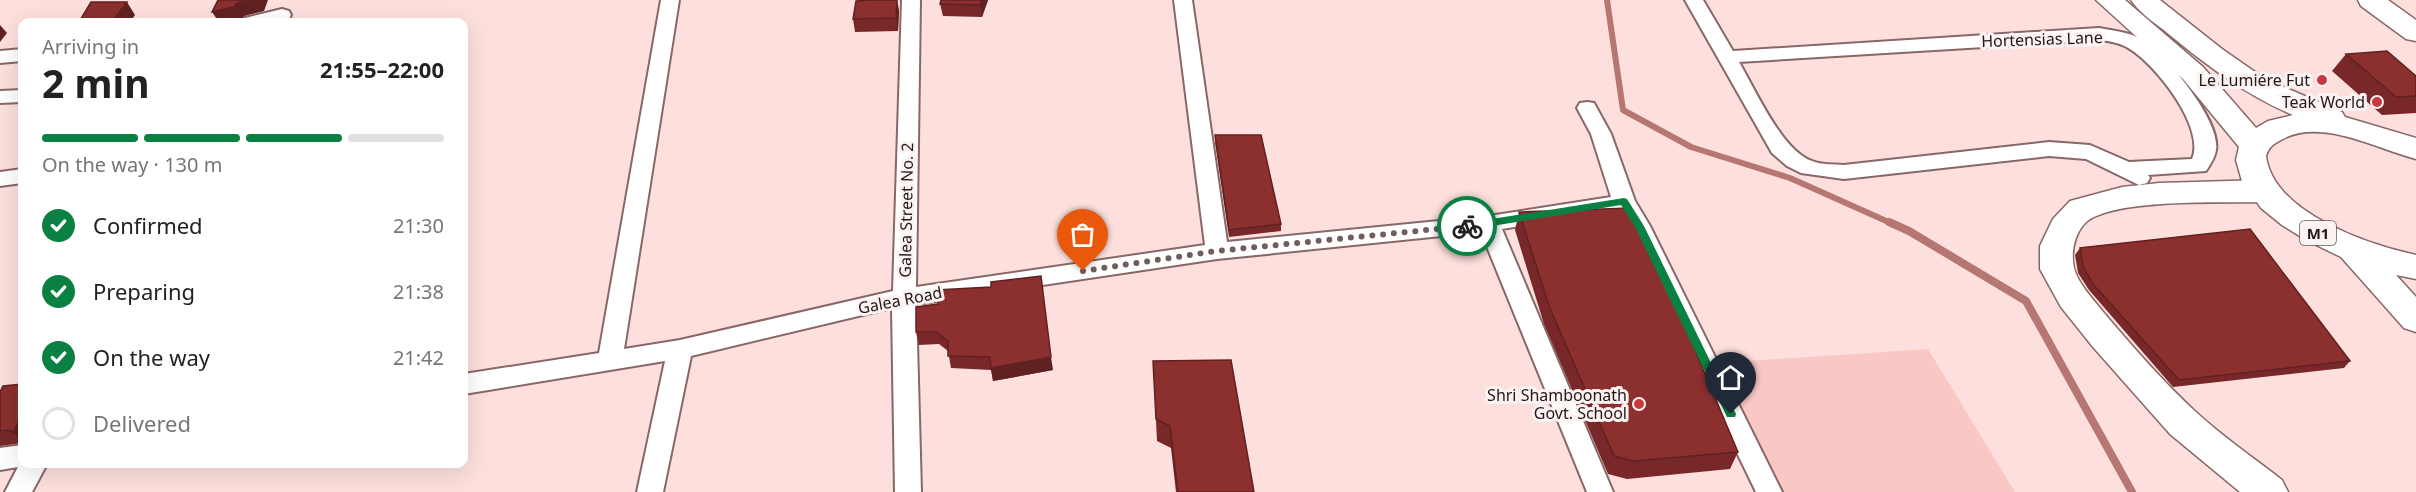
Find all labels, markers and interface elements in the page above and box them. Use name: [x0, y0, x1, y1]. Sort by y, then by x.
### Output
street label: Hortensias Lane: [1981, 26, 2103, 52]
text: Arriving in: [42, 33, 139, 60]
text: 21:55–22:00: [320, 54, 444, 84]
text: 2 min: [42, 56, 149, 109]
place label: Le Lumiére Fut: [2199, 69, 2310, 91]
marker: Le Lumiére Fut: [2315, 73, 2329, 87]
place label: Teak World: [2282, 91, 2365, 113]
marker: Teak World: [2370, 95, 2384, 109]
street label: Galea Street No. 2: [894, 142, 918, 278]
text: On the way · 130 m: [42, 151, 222, 178]
courier: [1437, 196, 1497, 256]
icon: check: [42, 209, 75, 242]
pin: [1057, 209, 1108, 271]
text: Confirmed: [93, 210, 203, 240]
icon: bike: [1451, 210, 1484, 243]
text: 21:30: [393, 212, 444, 239]
icon: bag: [1066, 218, 1099, 251]
road number: M1: [2300, 221, 2336, 245]
icon: check: [42, 275, 75, 308]
text: Preparing: [93, 276, 195, 306]
text: 21:38: [393, 278, 444, 305]
street label: Galea Road: [856, 281, 944, 319]
icon: check: [42, 341, 75, 374]
text: On the way: [93, 342, 210, 372]
text: 21:42: [393, 344, 444, 371]
pin: [1705, 352, 1756, 414]
icon: home: [1714, 361, 1747, 394]
place label: Shri Shamboonath Govt. School: [1487, 384, 1627, 424]
marker: Shri Shamboonath Govt. School: [1632, 397, 1646, 411]
text: Delivered: [93, 408, 191, 438]

